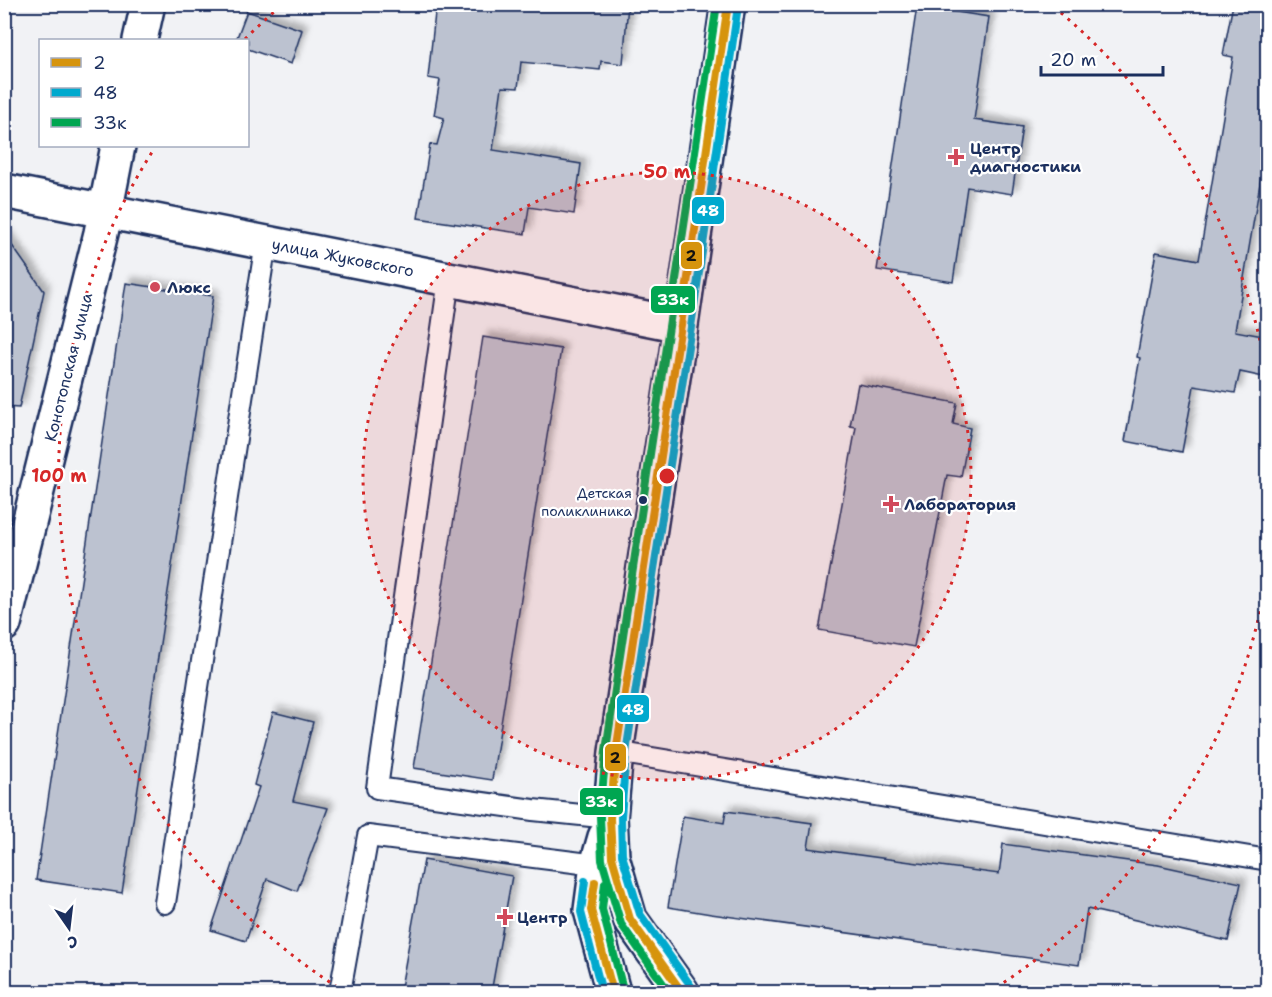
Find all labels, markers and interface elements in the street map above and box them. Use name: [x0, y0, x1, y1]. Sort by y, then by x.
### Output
legend: [39, 39, 249, 147]
scale bar: [1041, 39, 1162, 77]
text: 20 m: [1050, 48, 1096, 72]
text: 2: [93, 51, 106, 75]
text: 48: [93, 81, 118, 105]
text: 33к: [93, 111, 127, 135]
place label: Центр диагностики: [970, 138, 1081, 177]
marker: Центр диагностики: [947, 148, 965, 166]
text: 50 m: [644, 160, 691, 184]
line badge: 48: [691, 196, 725, 225]
text: 48: [697, 200, 719, 221]
street label: улица Жуковского: [270, 233, 416, 282]
line badge: 2: [680, 241, 703, 270]
text: 2: [685, 245, 697, 266]
place label: Люкс: [167, 277, 211, 298]
marker: Люкс: [148, 280, 162, 294]
line badge: 33к: [650, 285, 696, 314]
text: 33к: [657, 289, 689, 310]
street label: Конотопская улица: [40, 290, 97, 444]
text: 100 m: [31, 464, 87, 488]
centre of rings: [657, 466, 677, 486]
place label: Детская поликлиника: [541, 484, 632, 520]
marker: Детская поликлиника: [637, 494, 649, 506]
place label: Лаборатория: [904, 494, 1016, 515]
marker: Лаборатория: [882, 495, 900, 513]
line badge: 48: [616, 694, 650, 723]
text: 48: [622, 699, 644, 720]
line badge: 2: [604, 743, 627, 772]
text: 2: [609, 747, 621, 768]
line badge: 33к: [579, 787, 624, 816]
text: 33к: [585, 791, 617, 812]
north arrow: [39, 898, 99, 958]
place label: Центр: [517, 907, 568, 928]
marker: Центр: [498, 910, 512, 924]
text: С: [65, 931, 80, 953]

